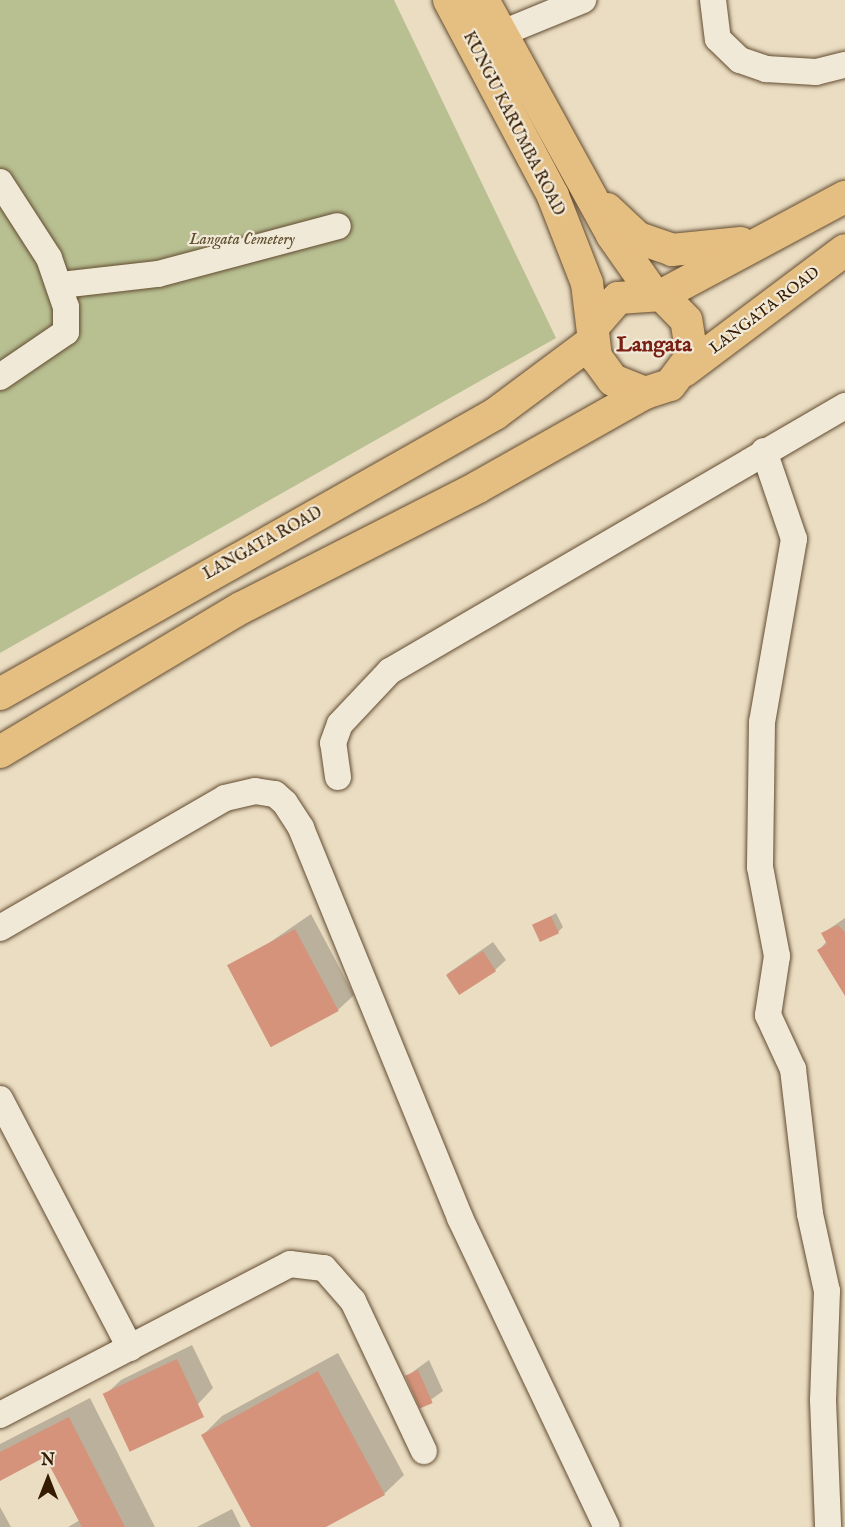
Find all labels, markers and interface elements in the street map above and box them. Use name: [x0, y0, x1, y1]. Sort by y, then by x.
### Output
street label: KUNGU KARUMBA ROAD: [458, 29, 568, 219]
park label: Langata Cemetery: [189, 230, 295, 250]
street label: LANGATA ROAD: [706, 263, 824, 359]
district label: Langata: [616, 333, 692, 359]
street label: LANGATA ROAD: [200, 503, 326, 585]
north arrow: [18, 1449, 78, 1509]
text: N: [41, 1451, 55, 1471]

